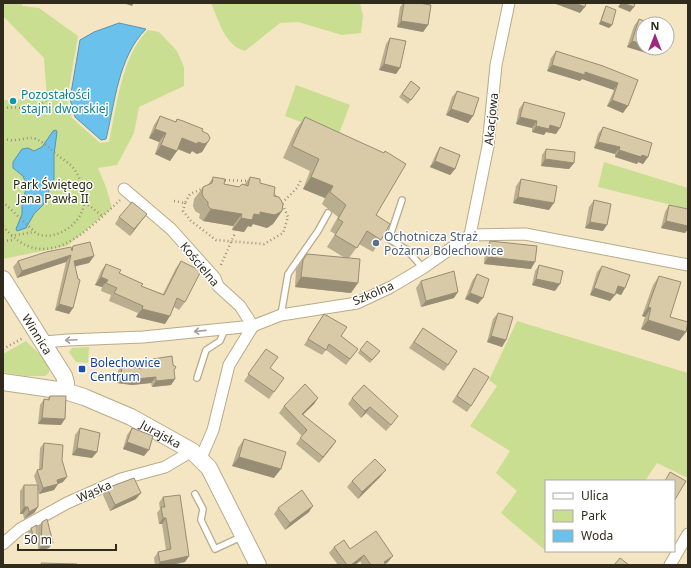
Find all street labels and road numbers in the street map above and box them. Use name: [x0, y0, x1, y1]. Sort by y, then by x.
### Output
street label: Akacjowa: [480, 92, 502, 146]
street label: Kościelna: [176, 238, 224, 290]
street label: Szkolna: [350, 277, 396, 309]
street label: Winnica: [19, 311, 57, 357]
street label: Jurajska: [137, 415, 184, 452]
street label: Wąska: [74, 476, 114, 506]

